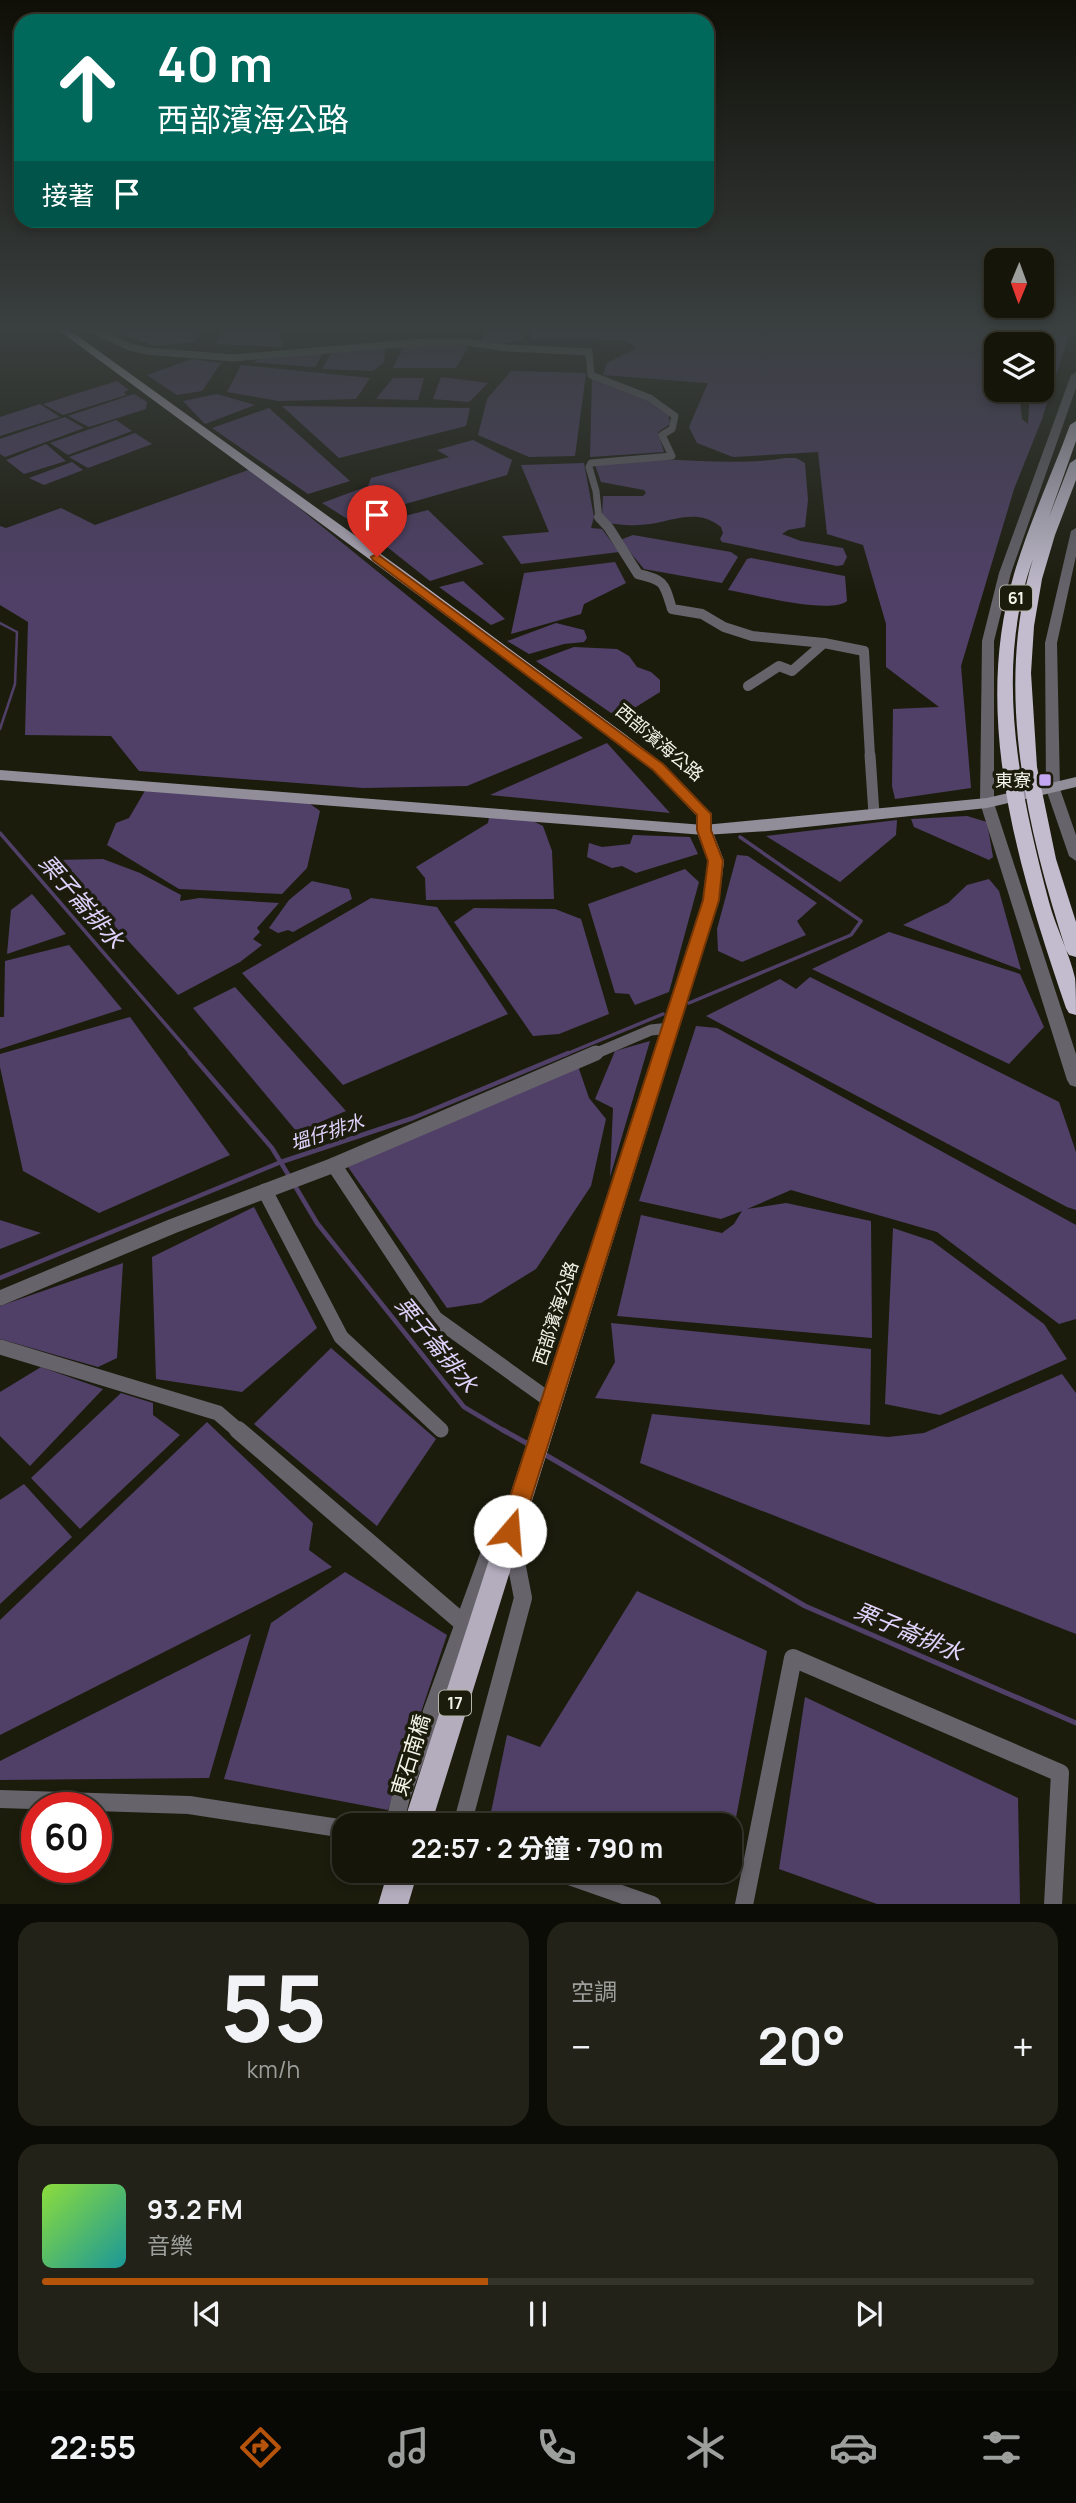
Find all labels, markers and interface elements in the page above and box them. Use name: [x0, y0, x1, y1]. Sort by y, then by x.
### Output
text: 40 m: [157, 30, 273, 97]
icon: ahead: [42, 42, 133, 133]
text: 西部濱海公路: [157, 97, 349, 141]
icon: arrive: [108, 175, 146, 213]
text: 接著: [42, 177, 94, 213]
north arrow: [984, 248, 1054, 318]
map controls: [984, 248, 1054, 402]
button: layers: [984, 332, 1054, 402]
pin: [347, 485, 407, 557]
icon: arrive: [358, 496, 396, 534]
road number: 61: [1000, 586, 1032, 610]
street label: 西部濱海公路: [611, 698, 709, 786]
place label: 東寮: [995, 768, 1031, 792]
marker: 東寮: [1037, 772, 1053, 788]
water label: 栗子崙排水: [32, 847, 132, 956]
water label: 塭仔排水: [287, 1108, 368, 1156]
street label: 西部濱海公路: [527, 1258, 583, 1368]
water label: 栗子崙排水: [388, 1289, 486, 1400]
position arrow: [473, 1494, 547, 1568]
water label: 栗子崙排水: [850, 1594, 969, 1669]
road number: 17: [439, 1690, 471, 1716]
street label: 東石南橋: [384, 1711, 436, 1799]
speed limit sign: 60: [21, 1792, 112, 1883]
text: 22:57 · 2 分鐘 · 790 m: [411, 1830, 663, 1866]
text: 55: [220, 1945, 327, 2069]
text: 空調: [571, 1975, 617, 2007]
text: 20°: [758, 2010, 846, 2081]
text: −: [571, 2020, 592, 2072]
text: +: [1012, 2020, 1034, 2072]
text: km/h: [247, 2053, 300, 2085]
text: 93.2 FM: [147, 2191, 243, 2227]
text: 音樂: [147, 2229, 193, 2261]
icon: previous: [188, 2295, 226, 2333]
icon: pause: [519, 2295, 557, 2333]
icon: next: [850, 2295, 888, 2333]
icon: directions: [236, 2423, 285, 2472]
icon: music: [384, 2423, 433, 2472]
icon: phone: [532, 2423, 581, 2472]
icon: climate: [681, 2423, 730, 2472]
icon: car: [829, 2423, 878, 2472]
icon: filters: [977, 2423, 1026, 2472]
text: 22:55: [50, 2425, 136, 2469]

